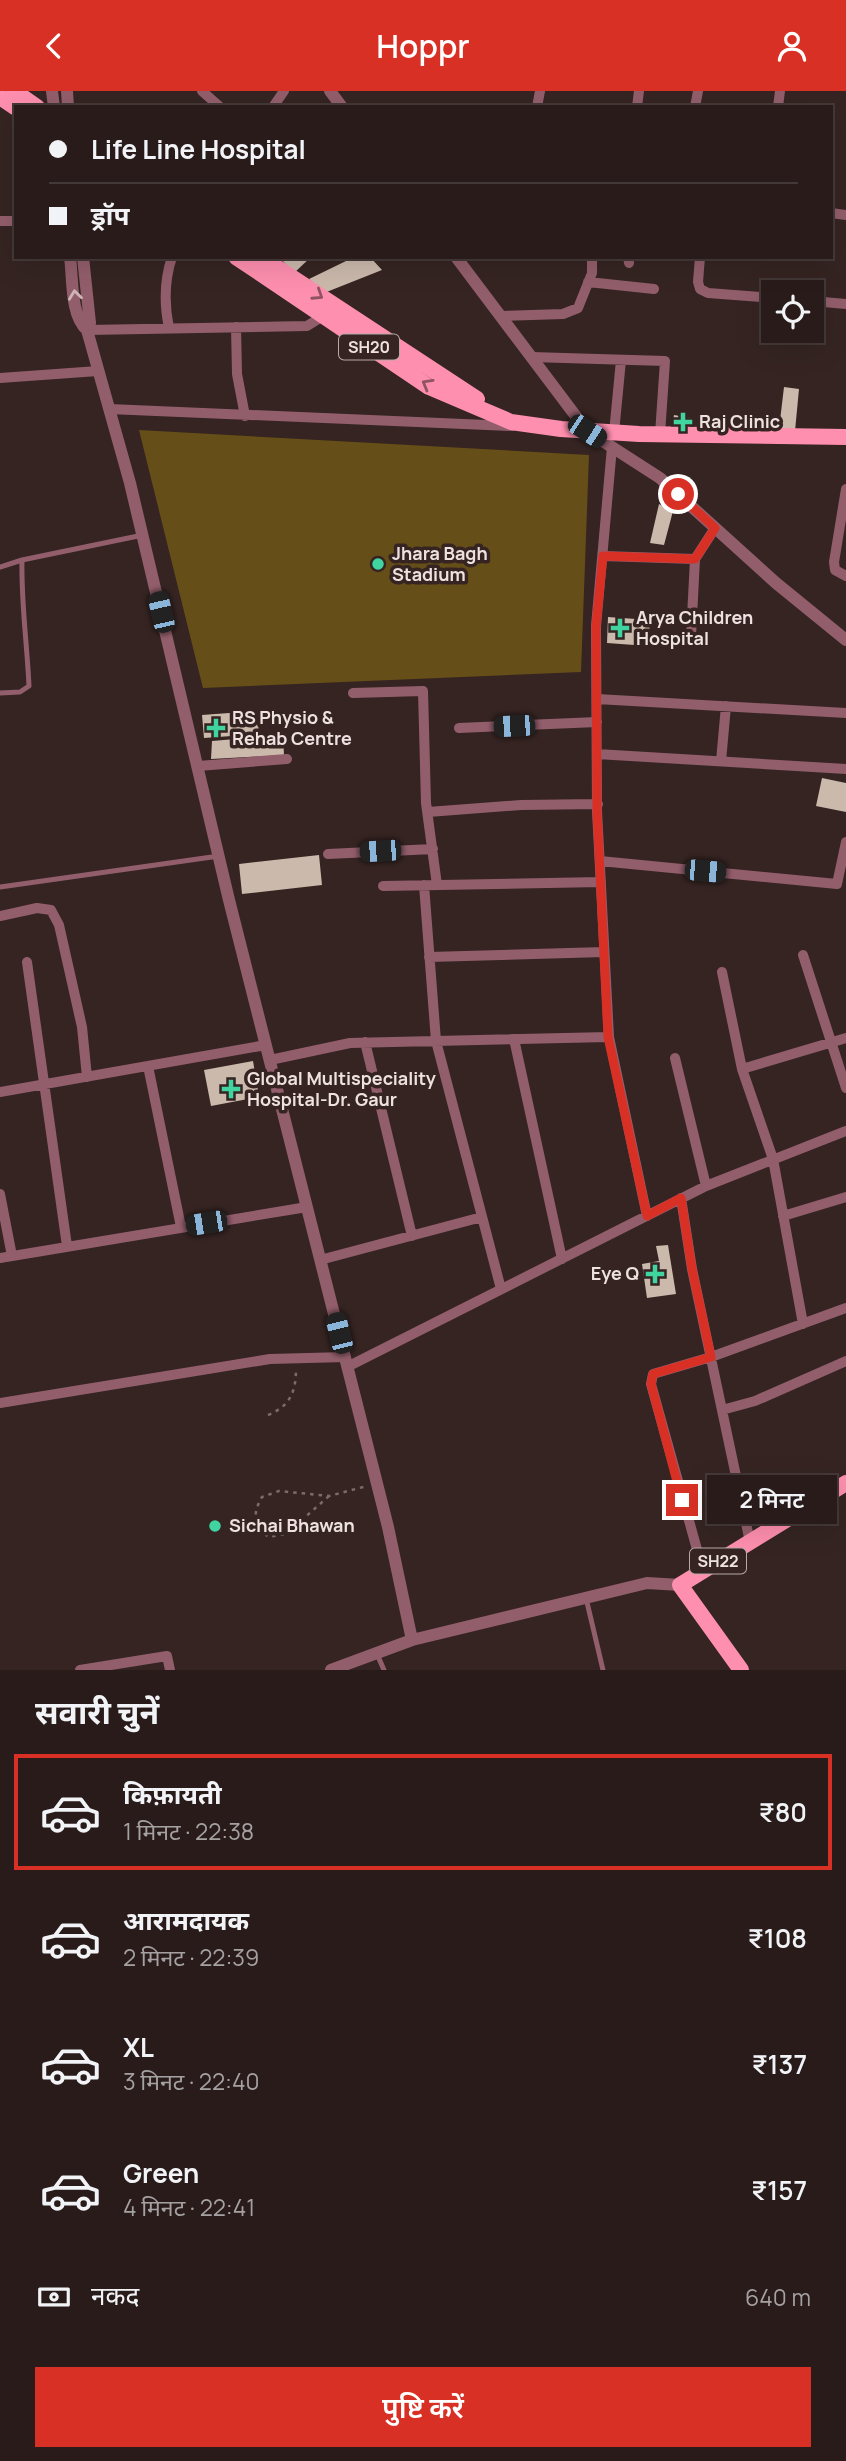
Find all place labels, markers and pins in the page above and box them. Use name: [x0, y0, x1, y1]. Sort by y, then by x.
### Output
place label: Raj Clinic: [699, 409, 780, 433]
marker: Raj Clinic: [673, 412, 693, 432]
place label: Jhara Bagh Stadium: [392, 541, 488, 586]
marker: Jhara Bagh Stadium: [370, 556, 386, 572]
place label: Arya Children Hospital: [636, 605, 753, 650]
marker: Arya Children Hospital: [610, 618, 630, 638]
place label: RS Physio & Rehab Centre: [232, 705, 352, 750]
marker: RS Physio & Rehab Centre: [206, 718, 226, 738]
place label: Global Multispeciality Hospital-Dr. Gaur: [247, 1066, 436, 1111]
marker: Global Multispeciality Hospital-Dr. Gaur: [221, 1079, 241, 1099]
place label: Eye Q: [591, 1261, 639, 1285]
marker: Eye Q: [645, 1264, 665, 1284]
place label: Sichai Bhawan: [229, 1513, 355, 1537]
marker: Sichai Bhawan: [207, 1518, 223, 1534]

